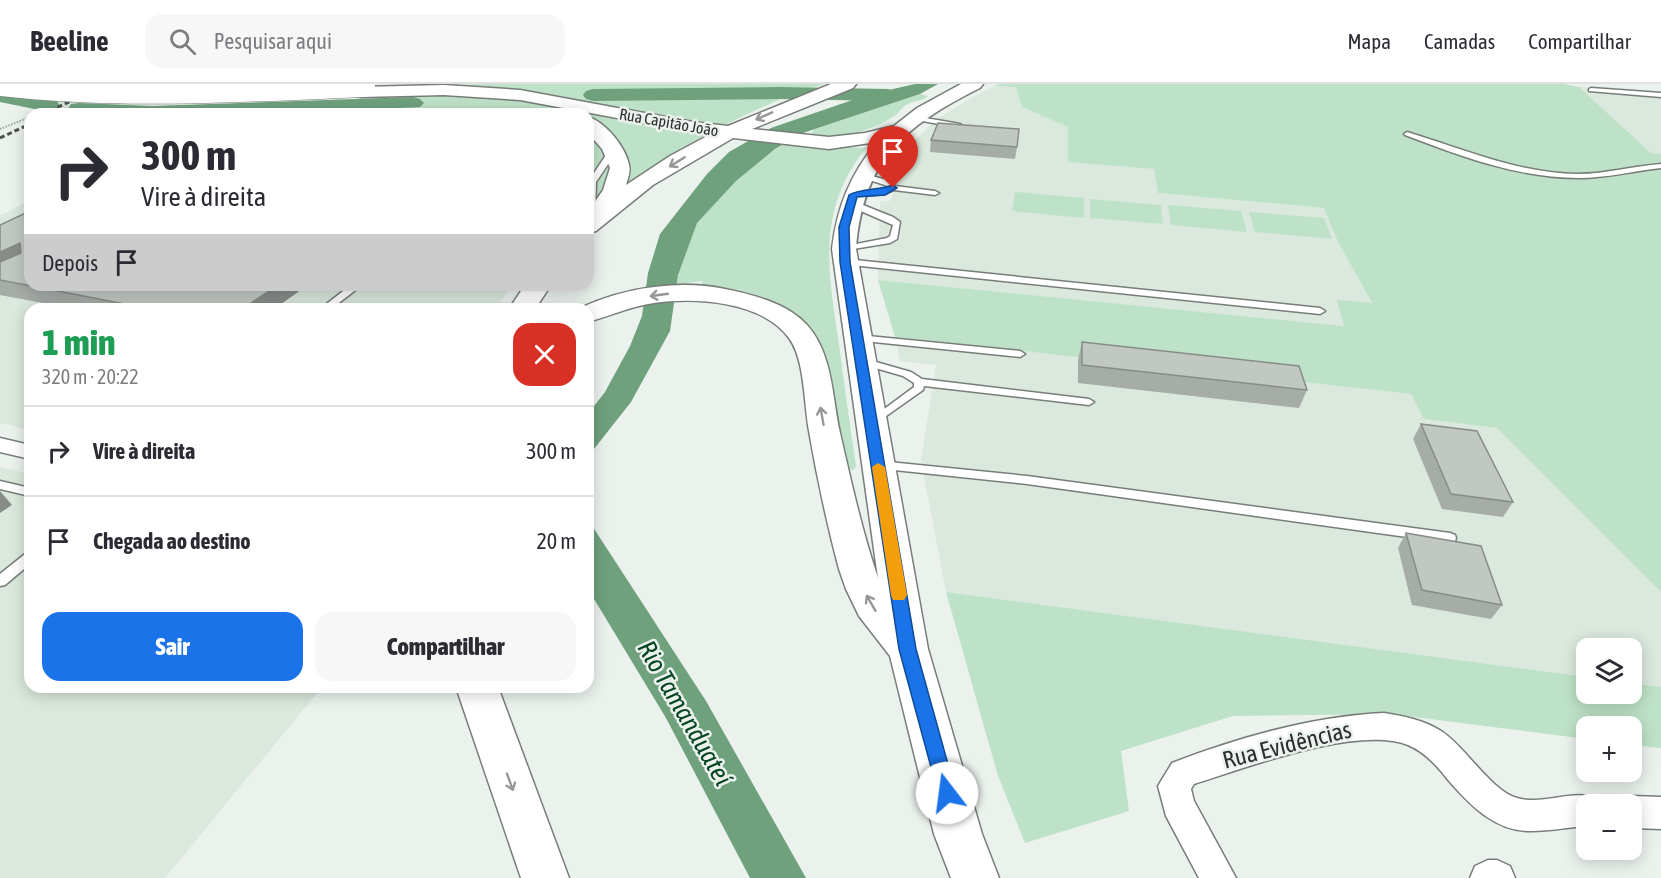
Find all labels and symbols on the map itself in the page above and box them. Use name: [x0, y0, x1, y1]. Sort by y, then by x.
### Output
street label: Rua Capitão João: [618, 104, 720, 141]
one-way arrow: [755, 111, 773, 122]
pin: [867, 126, 918, 188]
one-way arrow: [669, 157, 686, 169]
one-way arrow: [650, 290, 669, 301]
one-way arrow: [816, 406, 827, 426]
one-way arrow: [865, 595, 877, 612]
water label: Rio Tamanduateí: [631, 635, 739, 792]
street label: Rua Evidências: [1220, 715, 1354, 774]
position arrow: [915, 761, 979, 825]
one-way arrow: [505, 772, 516, 791]

